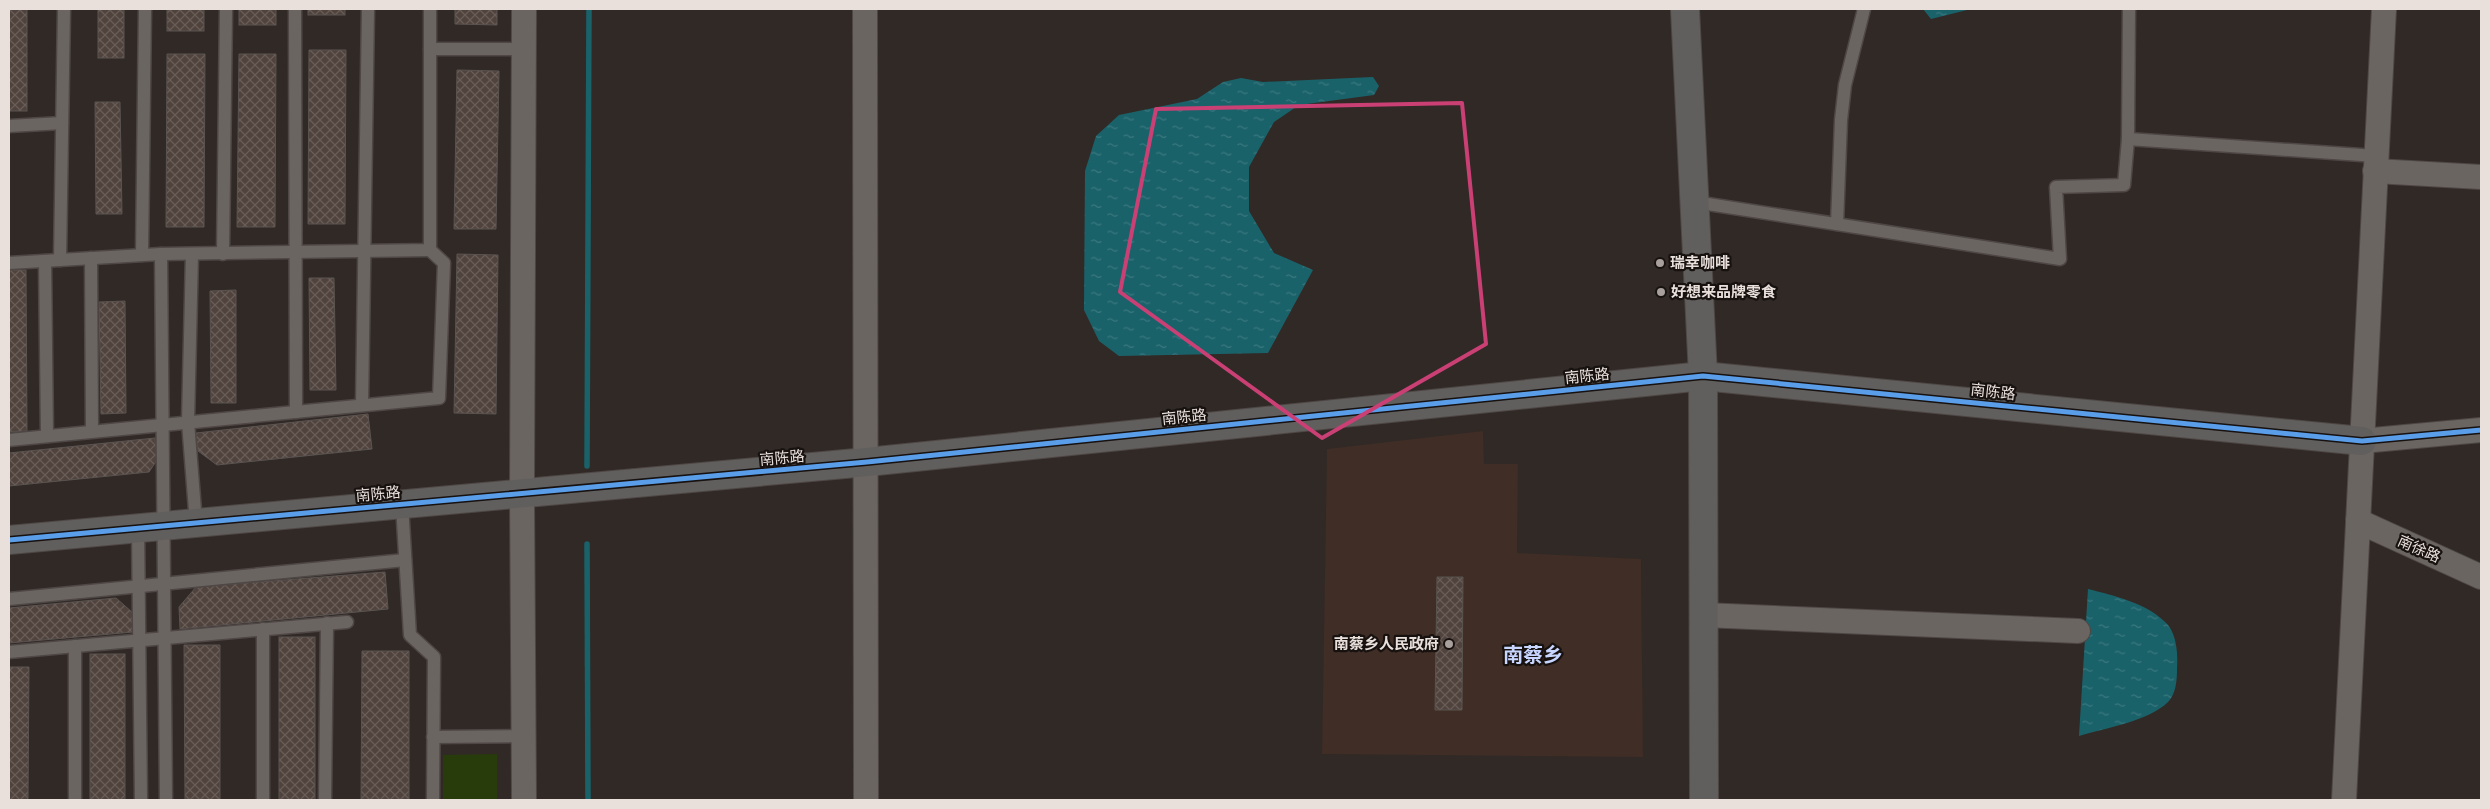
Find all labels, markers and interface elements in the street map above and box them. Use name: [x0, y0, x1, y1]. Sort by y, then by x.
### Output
place label: 瑞幸咖啡: [1670, 253, 1730, 273]
marker: 瑞幸咖啡: [1654, 257, 1666, 269]
place label: 好想来品牌零食: [1671, 282, 1776, 302]
marker: 好想来品牌零食: [1655, 286, 1667, 298]
street label: 南陈路: [1564, 364, 1610, 388]
street label: 南陈路: [1970, 380, 2016, 404]
street label: 南陈路: [1161, 405, 1207, 429]
street label: 南陈路: [759, 446, 805, 470]
street label: 南陈路: [355, 482, 401, 506]
street label: 南徐路: [2394, 531, 2444, 567]
place label: 南蔡乡人民政府: [1334, 634, 1439, 654]
marker: 南蔡乡人民政府: [1443, 638, 1455, 650]
district label: 南蔡乡: [1503, 642, 1563, 669]

